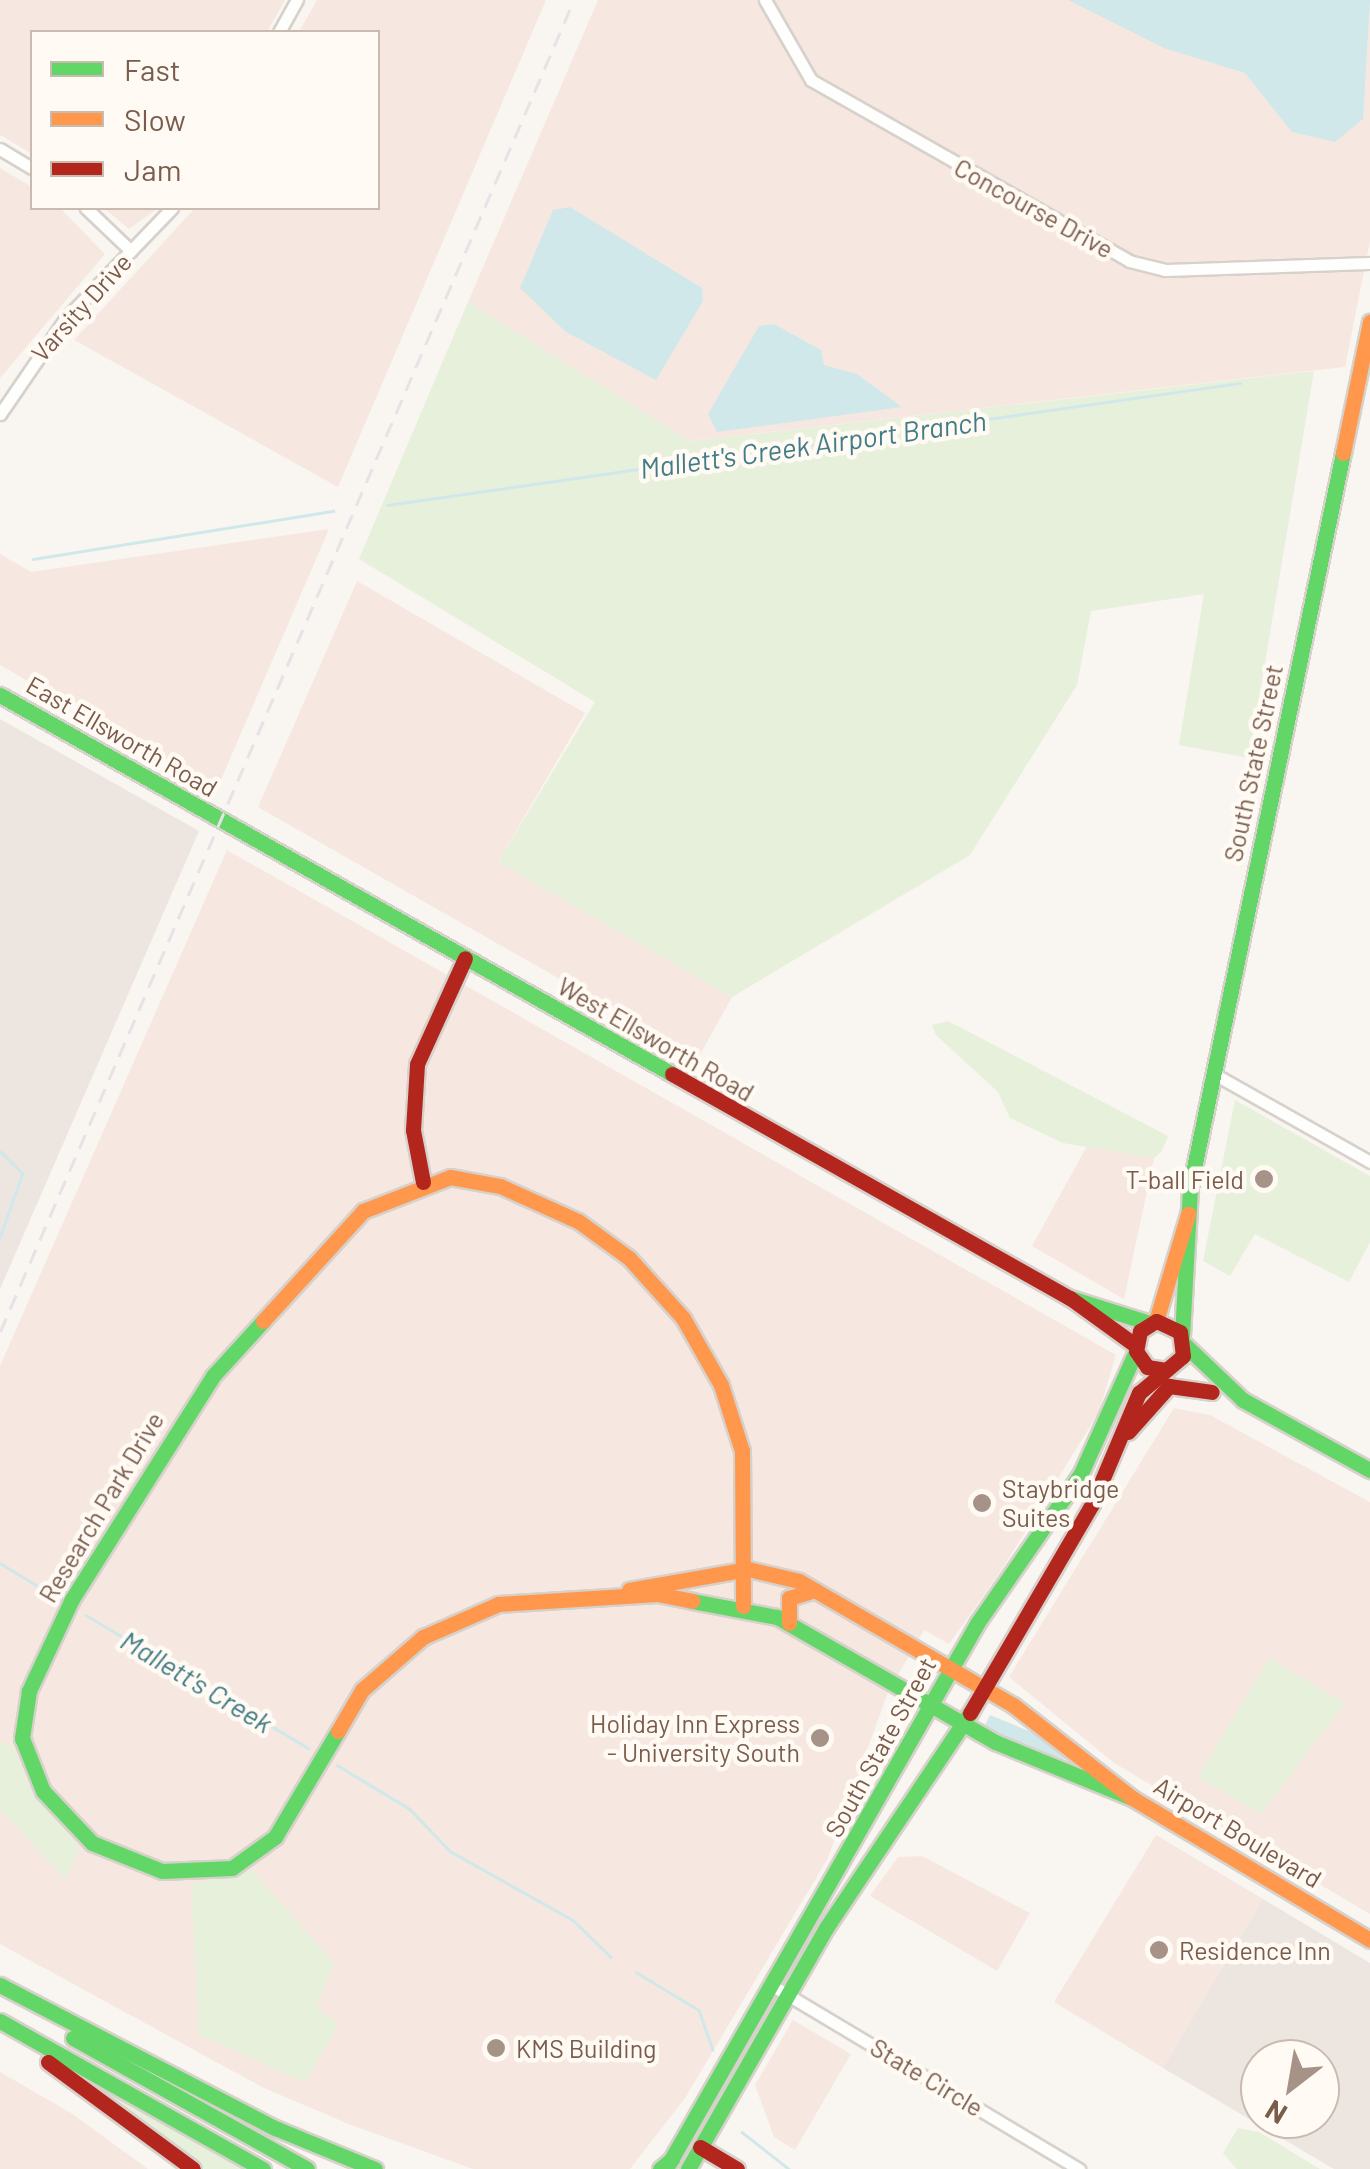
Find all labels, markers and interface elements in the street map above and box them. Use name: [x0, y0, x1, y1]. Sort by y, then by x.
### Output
legend: [30, 30, 380, 210]
text: Fast: [124, 51, 181, 87]
text: Slow: [124, 101, 186, 137]
text: Jam: [124, 151, 181, 187]
street label: Concourse Drive: [949, 152, 1119, 264]
street label: Varsity Drive: [25, 247, 137, 367]
water label: Mallett's Creek Airport Branch: [638, 403, 988, 485]
street label: South State Street: [1217, 662, 1289, 864]
street label: East Ellsworth Road: [21, 669, 223, 803]
street label: West Ellsworth Road: [553, 971, 759, 1107]
place label: T-ball Field: [1125, 1164, 1244, 1194]
marker: T-ball Field: [1253, 1168, 1275, 1190]
street label: Research Park Drive: [32, 1406, 170, 1608]
place label: Staybridge Suites: [1002, 1474, 1119, 1533]
marker: Staybridge Suites: [971, 1492, 993, 1514]
water label: Mallett's Creek: [115, 1623, 279, 1739]
street label: South State Street: [818, 1652, 942, 1842]
place label: Holiday Inn Express - University South: [590, 1709, 800, 1768]
marker: Holiday Inn Express - University South: [809, 1727, 831, 1749]
street label: Airport Boulevard: [1149, 1770, 1327, 1894]
place label: Residence Inn: [1179, 1935, 1331, 1965]
marker: Residence Inn: [1148, 1939, 1170, 1961]
street label: State Circle: [865, 2032, 989, 2122]
place label: KMS Building: [516, 2033, 656, 2063]
marker: KMS Building: [485, 2037, 507, 2059]
north arrow: [1240, 2039, 1340, 2139]
text: N: [1259, 2094, 1292, 2132]

